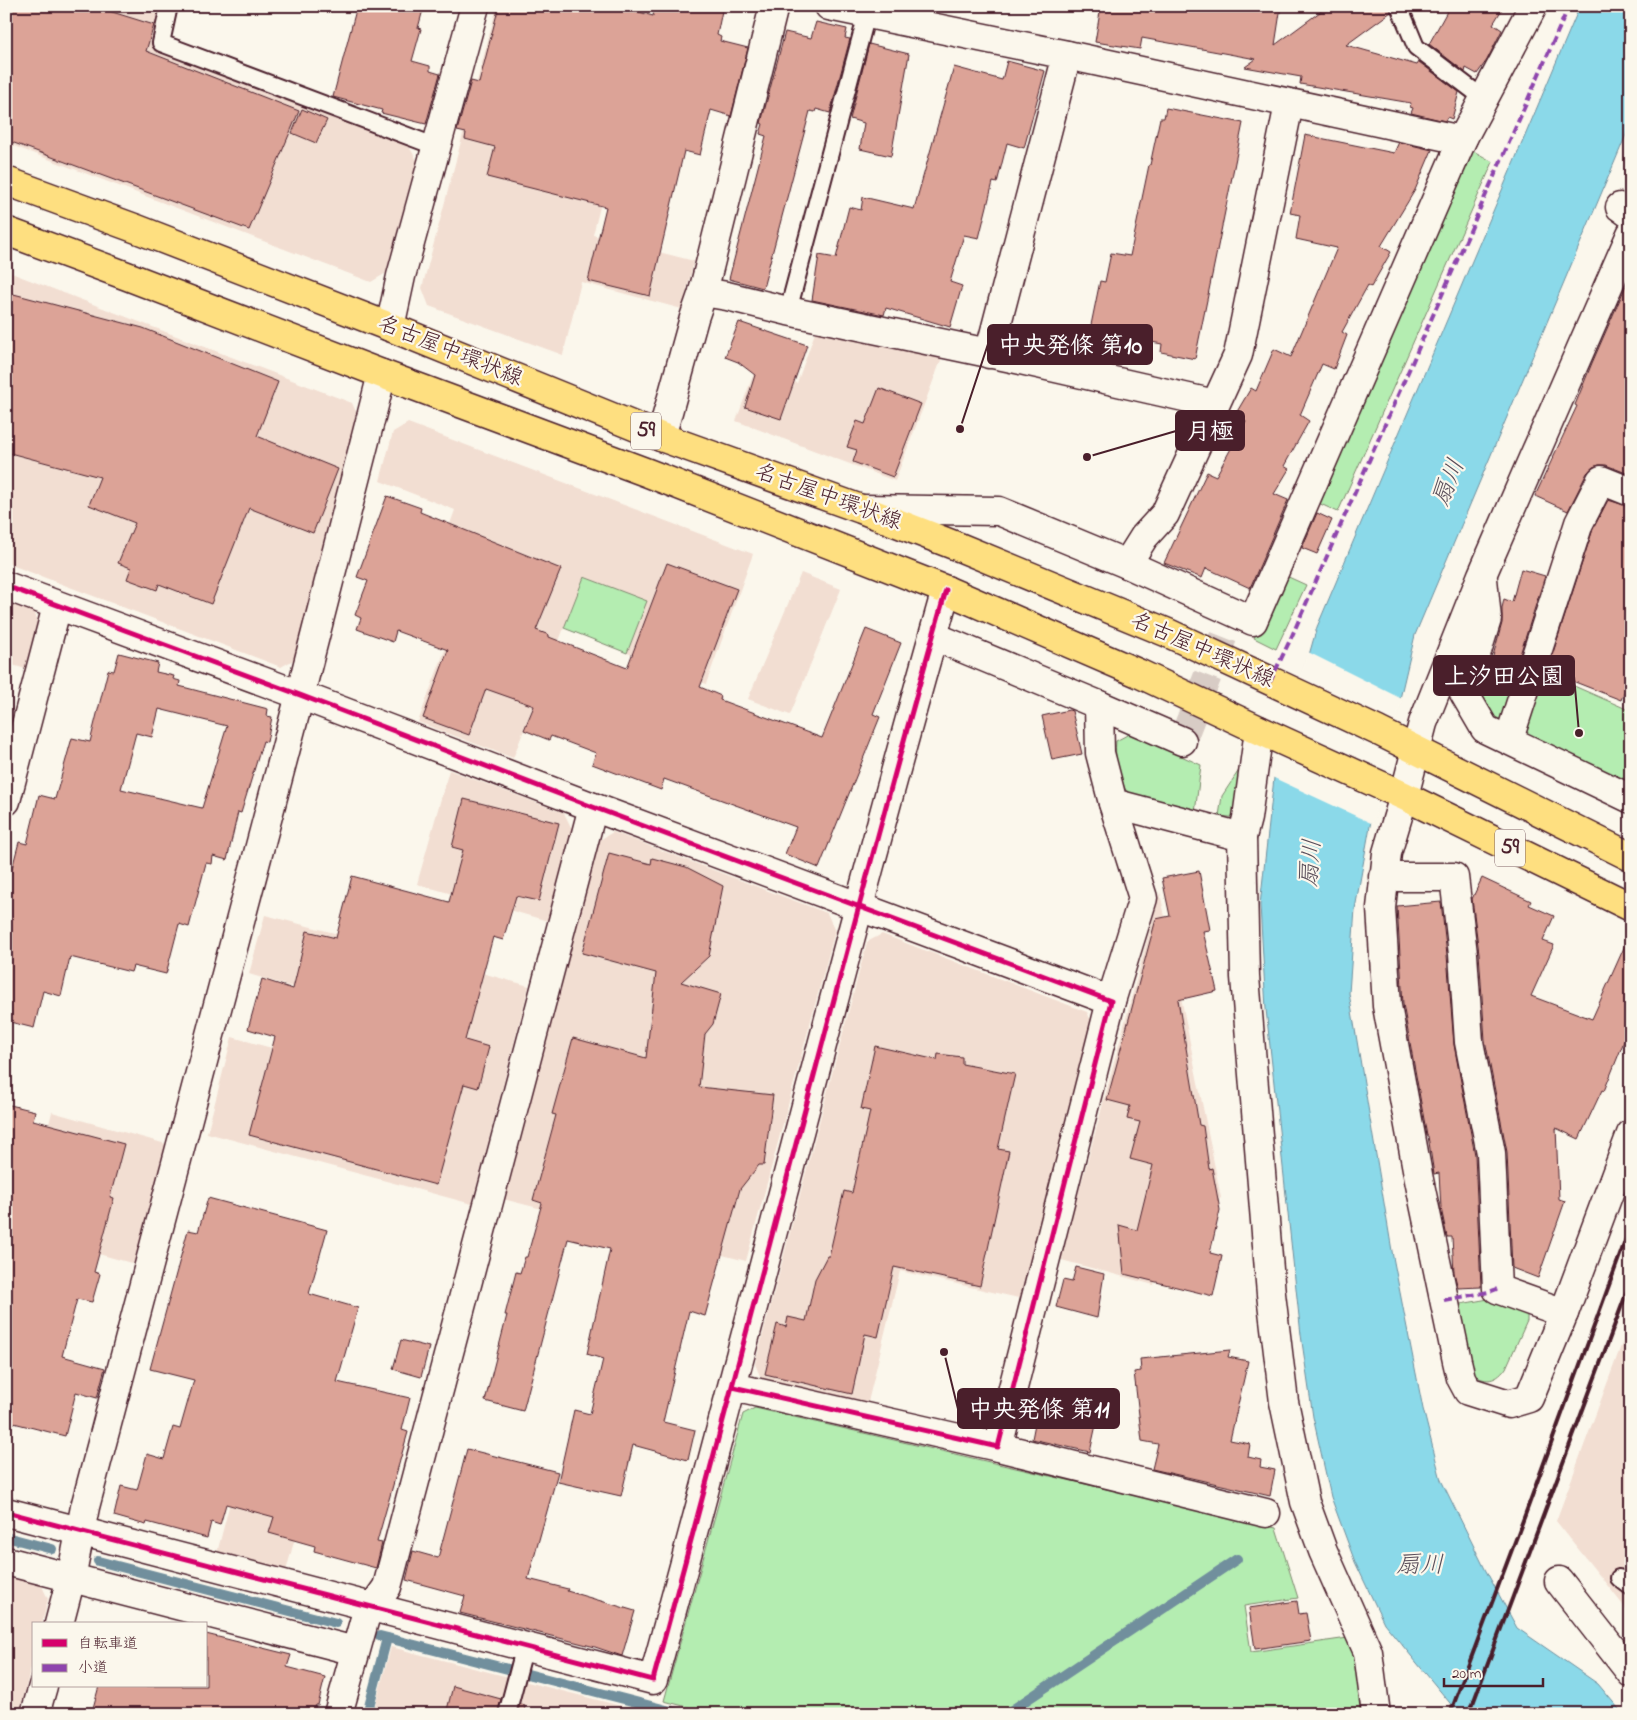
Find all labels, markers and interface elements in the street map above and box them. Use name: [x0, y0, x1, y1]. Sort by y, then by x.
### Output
street label: 名古屋中環状線: [373, 308, 527, 396]
callout: 中央発條 第10: [988, 325, 1152, 364]
text: 中央発條 第10: [998, 330, 1143, 365]
callout: 月極: [1176, 411, 1244, 450]
road number: 59: [631, 412, 661, 450]
text: 月極: [1186, 416, 1234, 451]
water label: 扇川: [1425, 454, 1475, 512]
street label: 名古屋中環状線: [750, 457, 906, 539]
street label: 名古屋中環状線: [1125, 605, 1279, 697]
callout: 上汐田公園: [1434, 656, 1574, 695]
text: 上汐田公園: [1444, 661, 1564, 696]
road number: 59: [1495, 830, 1525, 866]
water label: 扇川: [1292, 838, 1332, 888]
callout: 中央発條 第11: [958, 1389, 1119, 1428]
text: 中央発條 第11: [968, 1394, 1110, 1429]
water label: 扇川: [1396, 1549, 1444, 1584]
legend: [32, 1622, 208, 1688]
text: 自転車道: [78, 1633, 138, 1655]
scale bar: [1444, 1655, 1543, 1687]
text: 小道: [78, 1657, 108, 1679]
text: 20 m: [1452, 1663, 1482, 1685]

